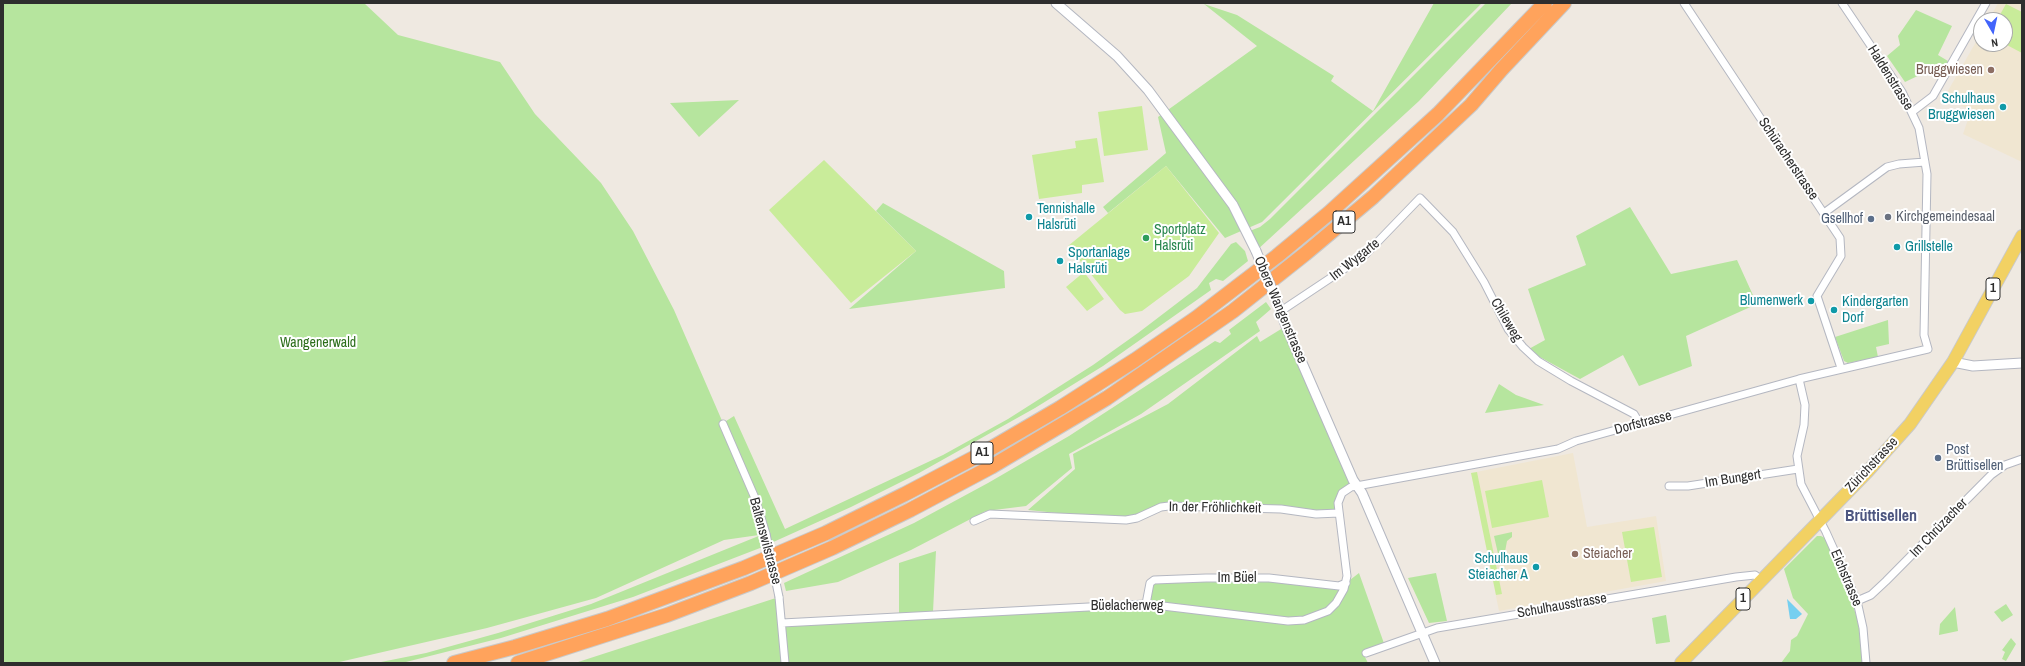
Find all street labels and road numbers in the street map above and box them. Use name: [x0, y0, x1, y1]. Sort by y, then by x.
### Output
street label: Haldenstrasse: [1863, 42, 1917, 114]
street label: Schüracherstrasse: [1754, 115, 1822, 203]
road number: A1: [1333, 211, 1355, 233]
street label: Im Wygarte: [1327, 235, 1383, 285]
street label: Obere Wangenstrasse: [1250, 254, 1310, 366]
road number: 1: [1986, 278, 2000, 300]
street label: Chileweg: [1486, 295, 1526, 345]
street label: Dorfstrasse: [1612, 407, 1674, 439]
street label: Zürichstrasse: [1842, 434, 1902, 496]
road number: A1: [971, 442, 993, 464]
street label: Im Bungert: [1704, 466, 1762, 492]
street label: Im Chrüzacher: [1907, 495, 1971, 561]
street label: Baltenswilstrasse: [745, 496, 785, 586]
street label: In der Fröhlichkeit: [1169, 499, 1261, 517]
street label: Eichstrasse: [1827, 547, 1865, 609]
street label: Im Büel: [1218, 570, 1256, 586]
road number: 1: [1736, 588, 1750, 610]
street label: Schulhausstrasse: [1516, 590, 1608, 622]
street label: Büelacherweg: [1091, 598, 1163, 614]

